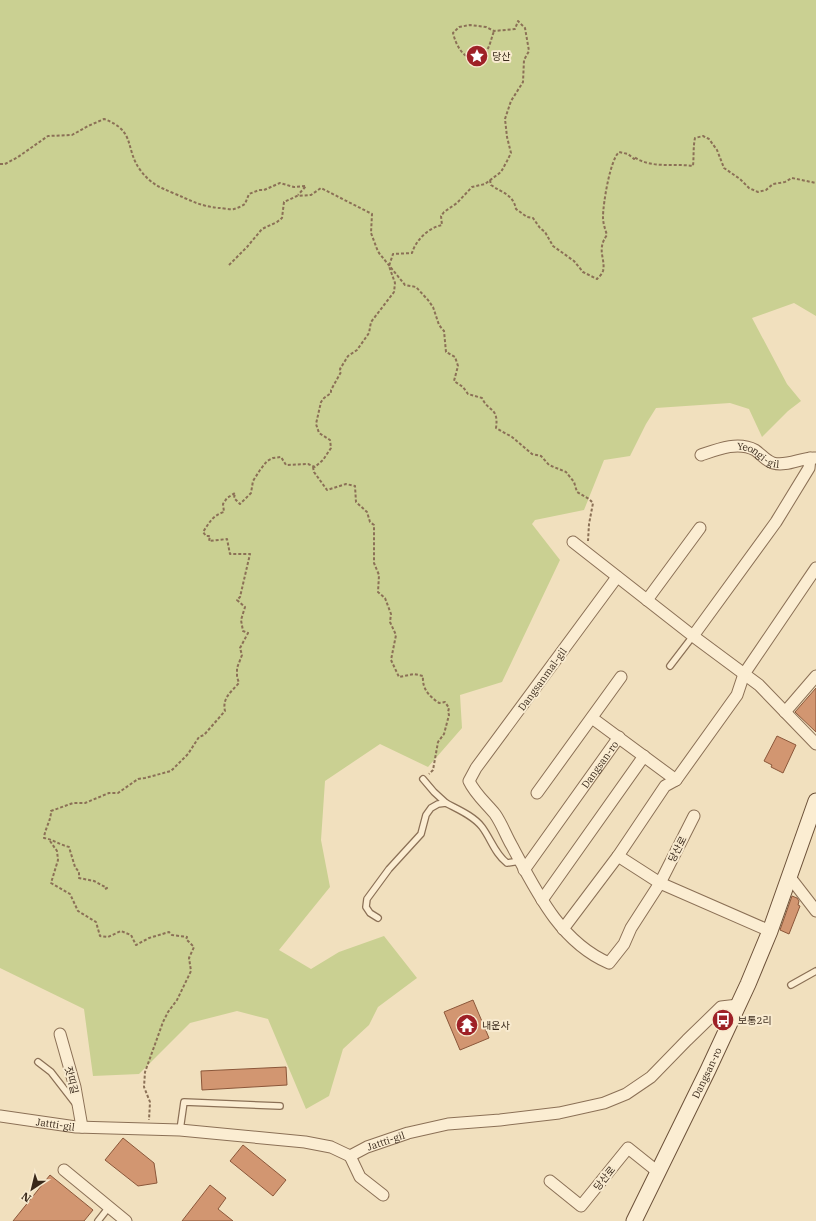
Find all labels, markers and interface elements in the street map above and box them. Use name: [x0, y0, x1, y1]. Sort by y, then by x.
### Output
place icon: 당산: [464, 43, 490, 69]
place label: 당산: [492, 50, 510, 63]
street label: Yeongi-gil: [737, 440, 780, 471]
street label: Dangsanmal-gil: [515, 645, 570, 713]
street label: Dangsan-ro: [579, 738, 621, 791]
street label: 당산로: [665, 834, 690, 864]
bus stop icon: 보통2리: [710, 1007, 736, 1033]
temple icon: 내운사: [454, 1012, 480, 1038]
place label: 보통2리: [738, 1014, 772, 1027]
place label: 내운사: [482, 1019, 510, 1032]
street label: Dangsan-ro: [689, 1045, 725, 1101]
street label: 잣띠길: [62, 1065, 81, 1095]
street label: Jattti-gil: [35, 1115, 76, 1134]
street label: Jattti-gil: [365, 1129, 407, 1154]
street label: 당산로: [591, 1163, 618, 1193]
north arrow: [12, 1169, 52, 1209]
text: N: [18, 1189, 34, 1205]

